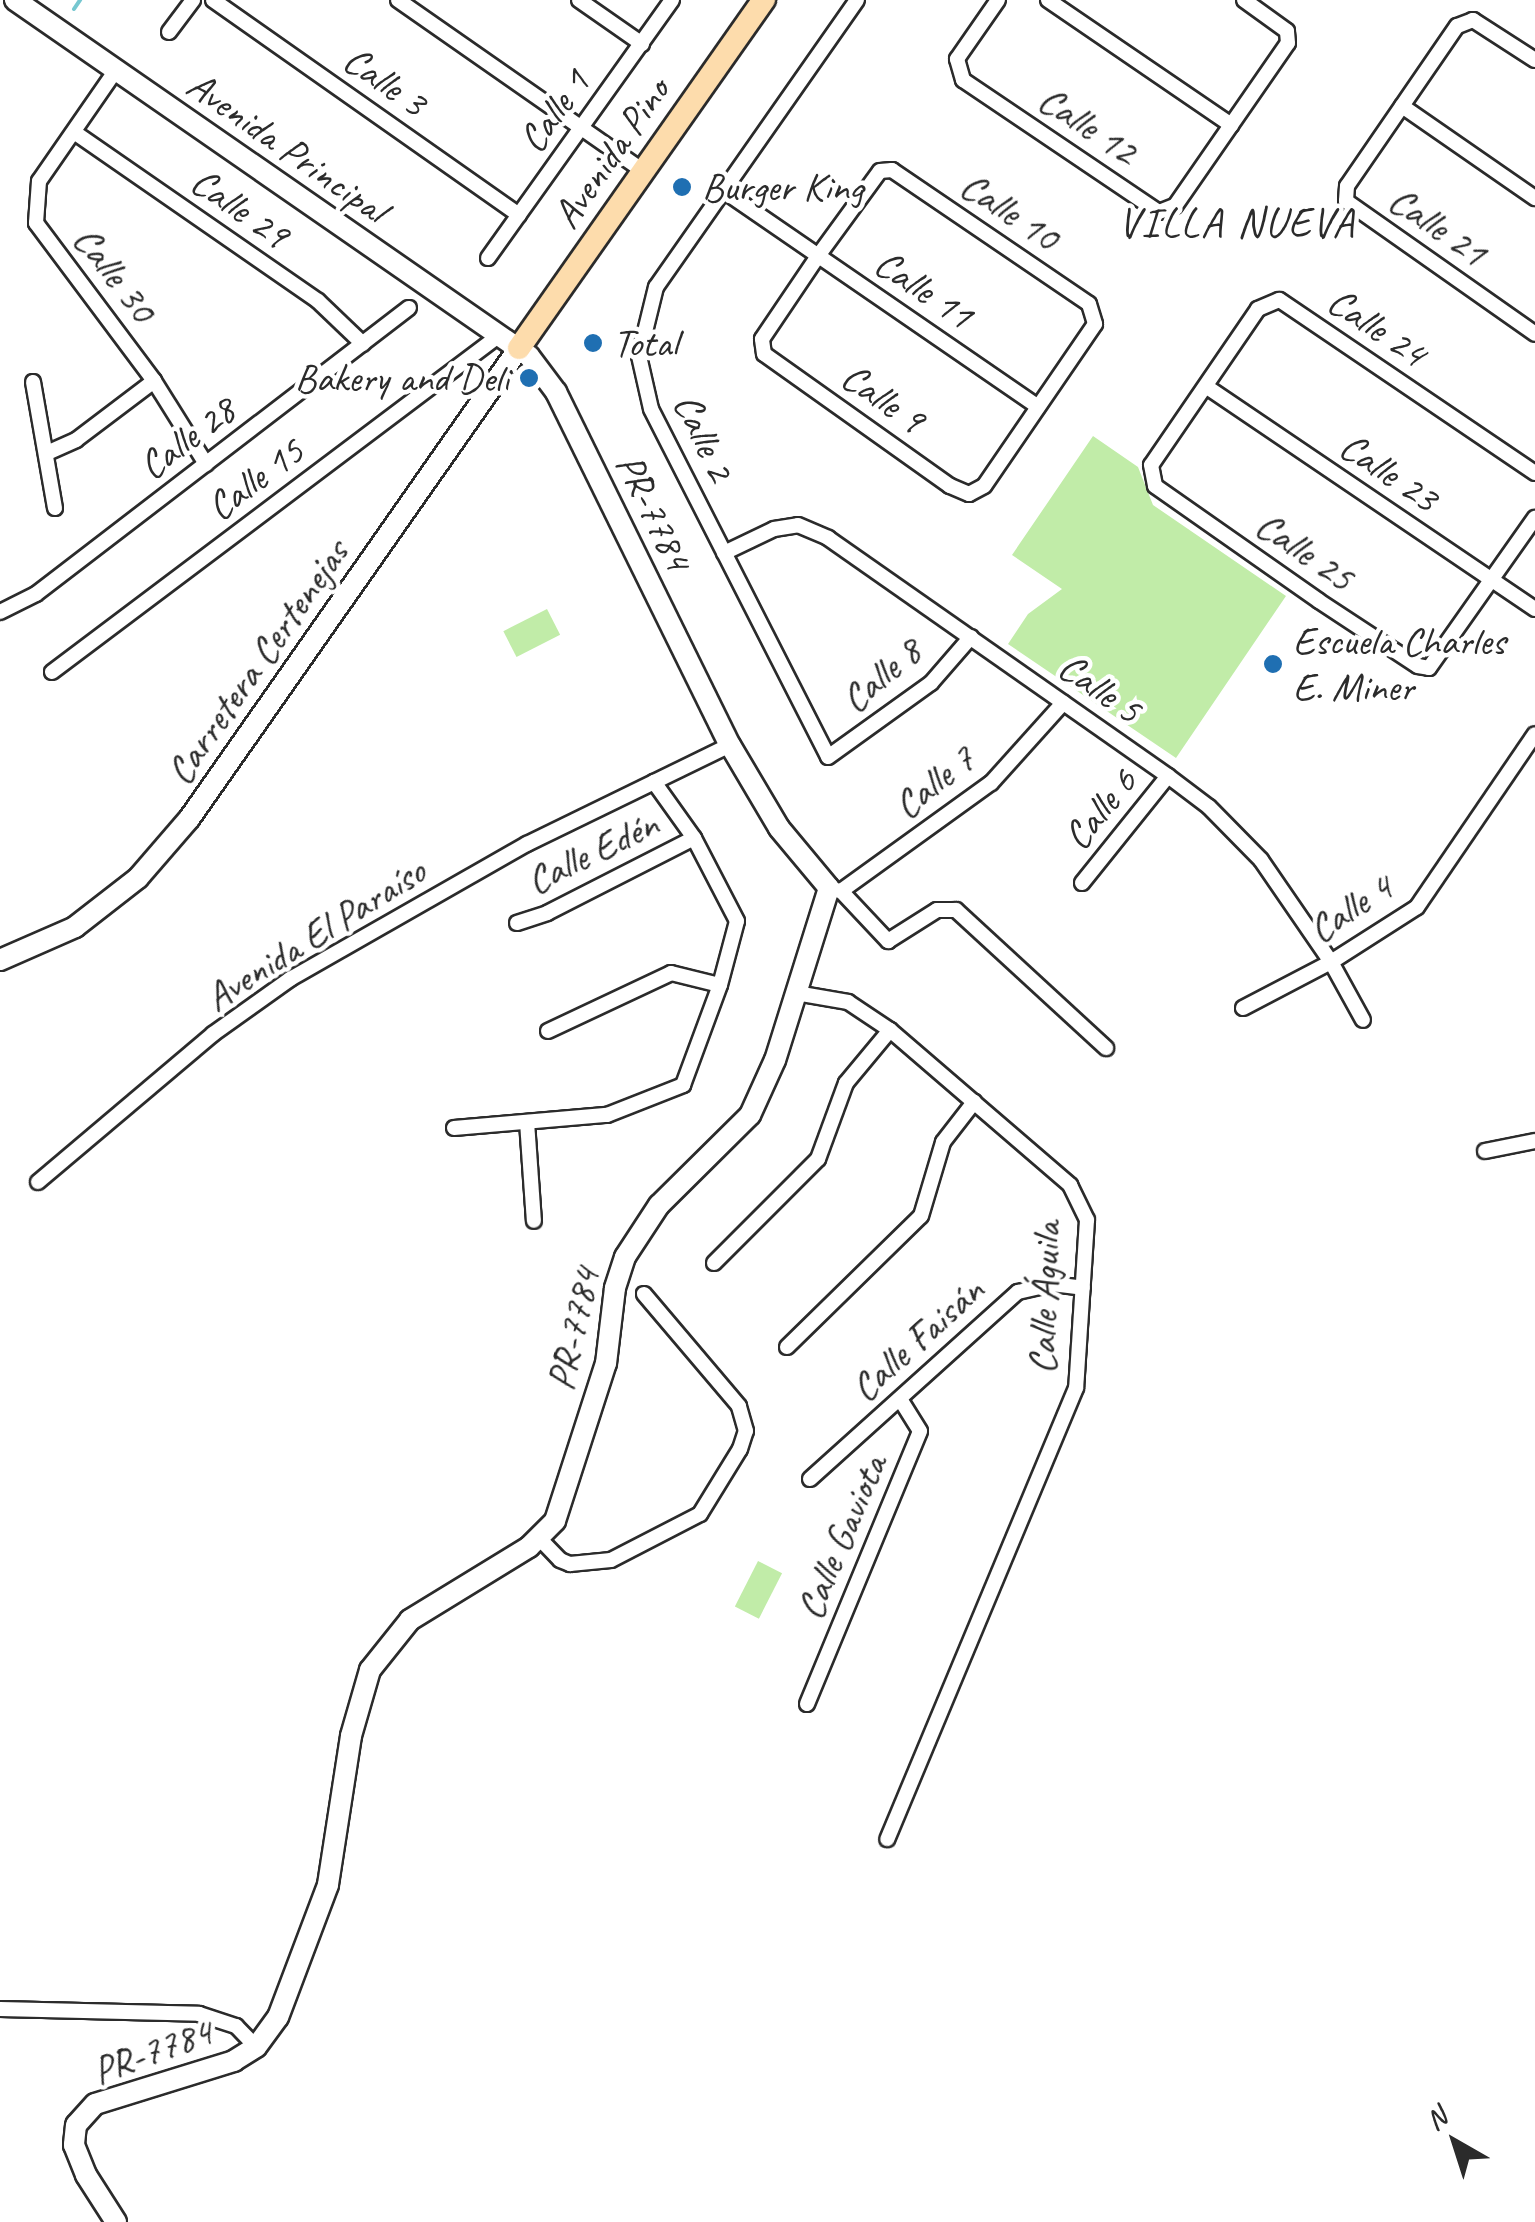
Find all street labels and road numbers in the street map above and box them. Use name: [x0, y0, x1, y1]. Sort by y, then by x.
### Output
street label: Calle 3: [334, 35, 436, 127]
street label: Calle 1: [508, 60, 600, 162]
street label: Avenida Principal: [178, 61, 396, 233]
street label: Avenida Pino: [542, 69, 680, 237]
street label: Calle 12: [1030, 75, 1146, 175]
street label: Calle 29: [182, 157, 298, 259]
street label: Calle 10: [952, 161, 1068, 261]
street label: Calle 21: [1380, 175, 1496, 277]
street label: Calle 30: [63, 216, 167, 332]
street label: Calle 11: [866, 239, 982, 339]
street label: Calle 24: [1319, 277, 1435, 377]
street label: Calle 9: [832, 352, 934, 444]
street label: Calle 28: [129, 386, 245, 490]
street label: Calle 2: [663, 386, 745, 488]
street label: Calle 23: [1331, 422, 1447, 522]
street label: Calle 15: [197, 427, 313, 531]
street label: PR-7784: [605, 446, 703, 578]
street label: Calle 25: [1247, 500, 1363, 602]
street label: Carretera Certenejas: [155, 530, 359, 794]
street label: Calle 8: [831, 628, 931, 722]
street label: Calle 5: [1049, 642, 1151, 734]
street label: Calle 7: [884, 735, 984, 829]
street label: Calle 6: [1053, 759, 1147, 859]
street label: Calle Edén: [518, 800, 666, 904]
street label: Avenida El Paraíso: [196, 847, 434, 1021]
street label: Calle 4: [1299, 863, 1401, 953]
street label: Calle Águila: [1017, 1221, 1071, 1375]
street label: PR-7784: [536, 1263, 610, 1395]
street label: Calle Faisán: [840, 1266, 994, 1412]
street label: Calle Gaviota: [785, 1447, 897, 1627]
street label: PR-7784: [86, 2007, 218, 2095]

